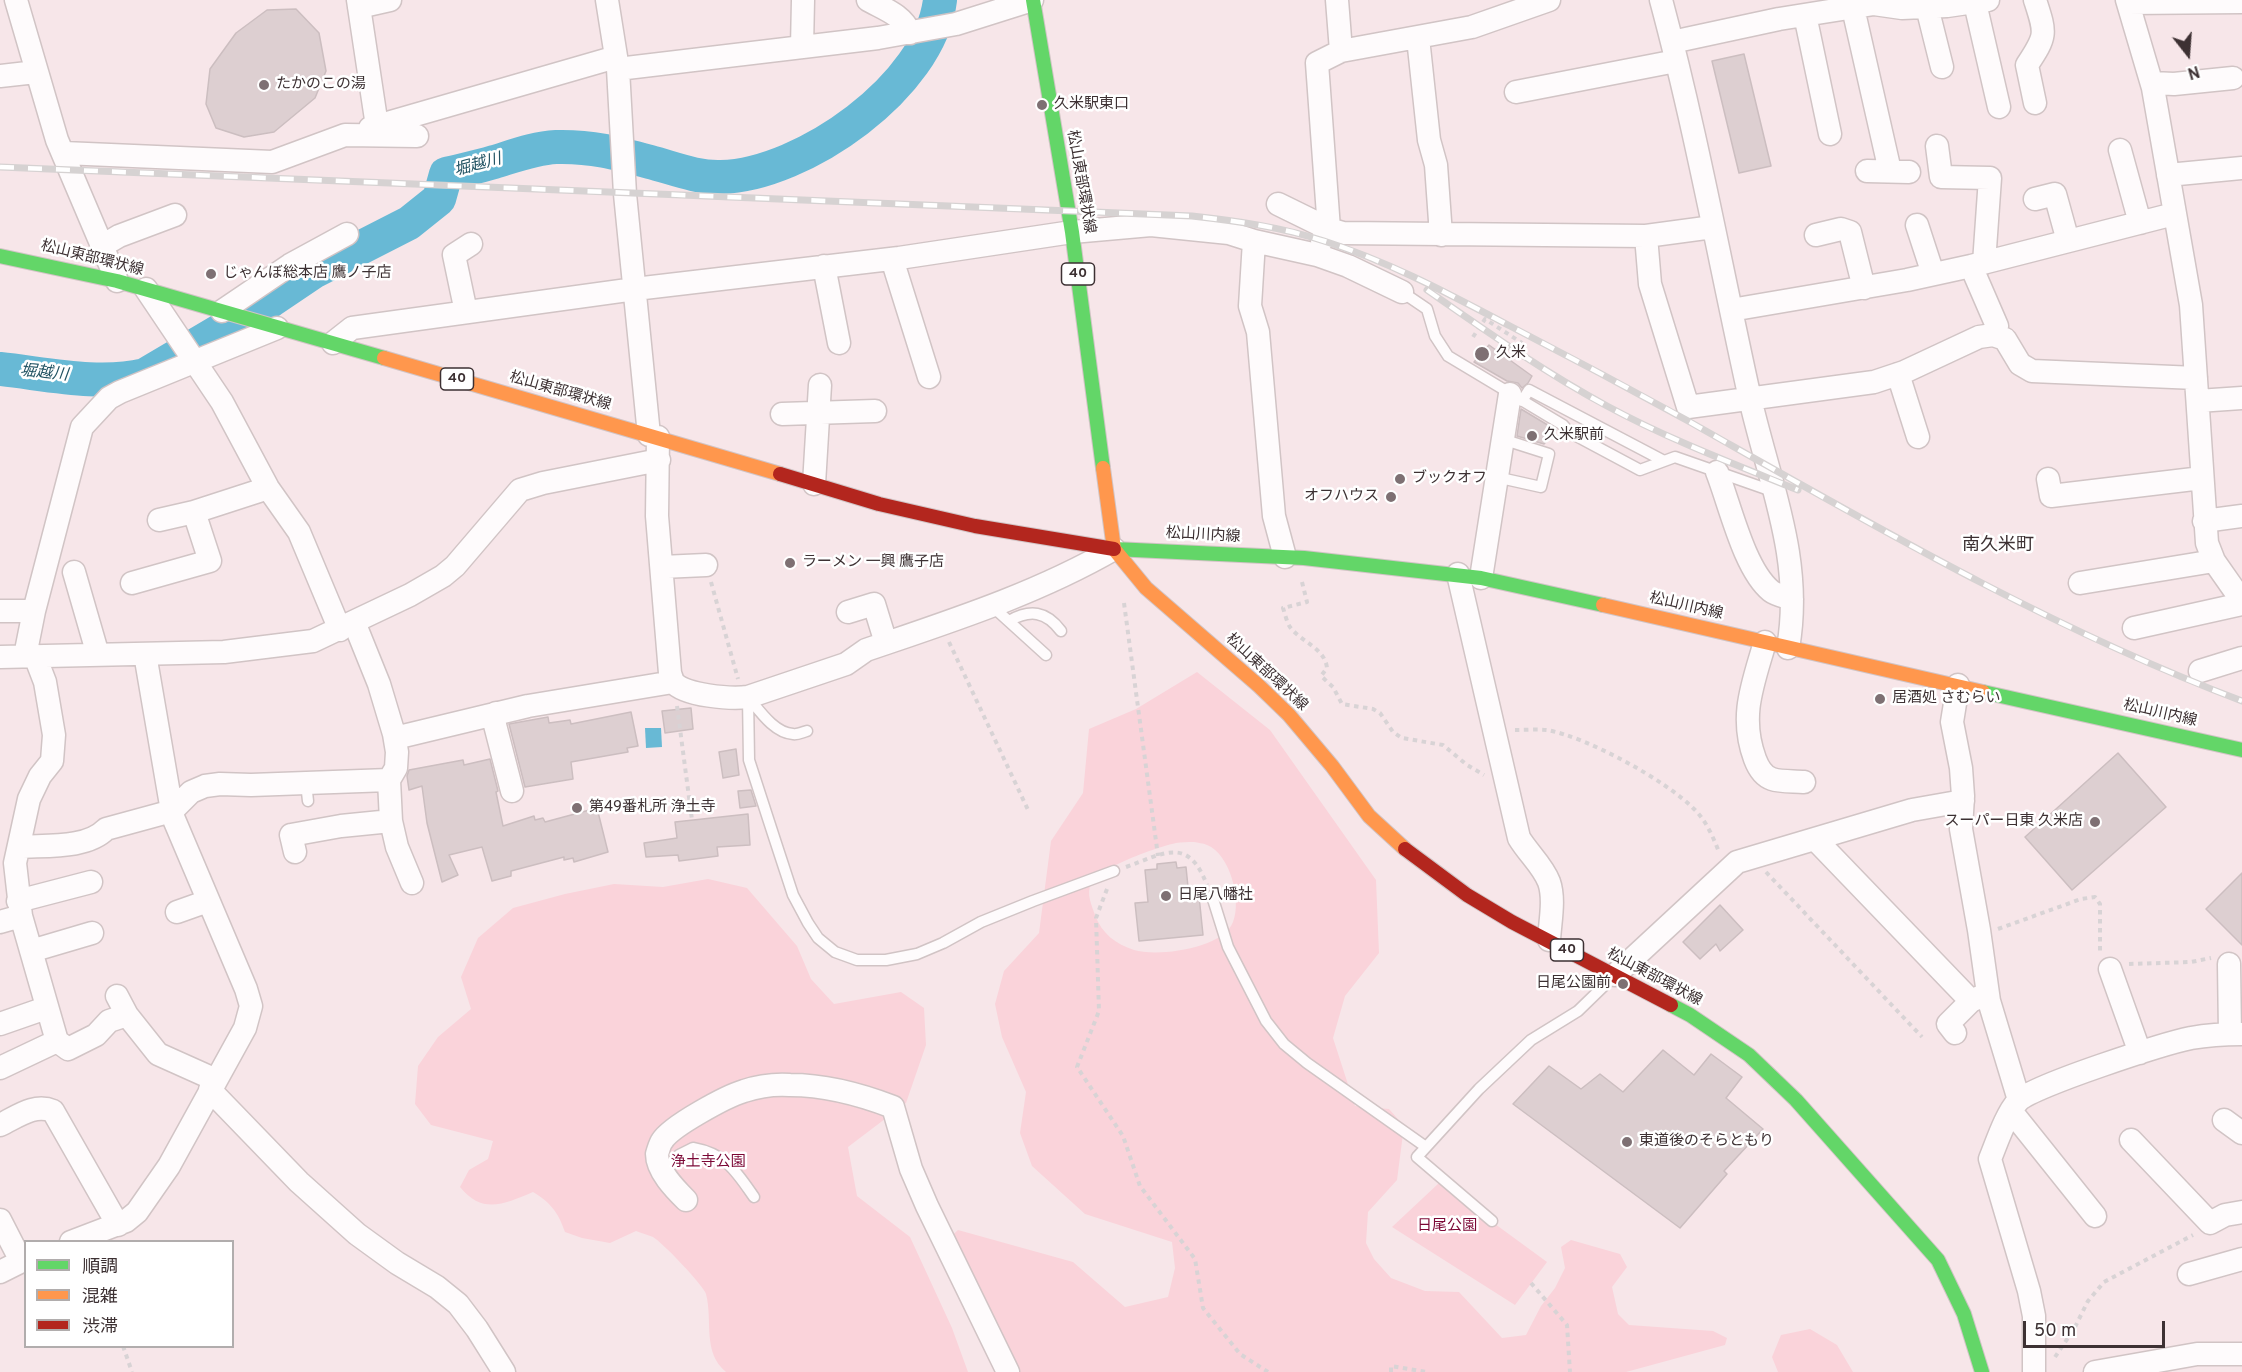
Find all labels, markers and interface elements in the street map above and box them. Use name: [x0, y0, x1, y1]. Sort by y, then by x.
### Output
north arrow: [2158, 24, 2218, 84]
text: N: [2185, 60, 2202, 82]
place label: たかのこの湯: [276, 76, 366, 94]
marker: たかのこの湯: [257, 78, 271, 92]
place label: 久米駅東口: [1054, 96, 1129, 114]
marker: 久米駅東口: [1035, 98, 1049, 112]
street label: 松山東部環状線: [1062, 129, 1098, 235]
water label: 堀越川: [452, 151, 504, 181]
street label: 松山東部環状線: [39, 238, 145, 280]
road number: 40: [1062, 263, 1094, 285]
place label: じゃんぼ総本店 鷹ノ子店: [223, 265, 392, 283]
marker: じゃんぼ総本店 鷹ノ子店: [204, 267, 218, 281]
marker: 久米: [1473, 345, 1491, 363]
place label: 久米: [1496, 345, 1526, 363]
water label: 堀越川: [19, 362, 69, 386]
road number: 40: [440, 368, 474, 390]
street label: 松山東部環状線: [507, 369, 613, 415]
place label: 久米駅前: [1544, 427, 1604, 445]
marker: 久米駅前: [1525, 429, 1539, 443]
place label: ブックオフ: [1412, 470, 1487, 488]
marker: ブックオフ: [1393, 472, 1407, 486]
place label: オフハウス: [1304, 488, 1379, 506]
marker: オフハウス: [1384, 490, 1398, 504]
street label: 松山川内線: [1165, 525, 1241, 547]
district label: 南久米町: [1962, 535, 2034, 557]
place label: ラーメン 一興 鷹子店: [802, 554, 944, 572]
marker: ラーメン 一興 鷹子店: [783, 556, 797, 570]
street label: 松山川内線: [1647, 590, 1725, 624]
street label: 松山東部環状線: [1221, 631, 1311, 715]
place label: 居酒処 さむらい: [1892, 690, 2001, 708]
marker: 居酒処 さむらい: [1873, 692, 1887, 706]
street label: 松山川内線: [2121, 697, 2199, 731]
place label: 第49番札所 浄土寺: [589, 799, 716, 817]
marker: 第49番札所 浄土寺: [570, 801, 584, 815]
place label: スーパー日東 久米店: [1944, 813, 2083, 831]
marker: スーパー日東 久米店: [2088, 815, 2102, 829]
place label: 日尾八幡社: [1178, 887, 1253, 905]
marker: 日尾八幡社: [1159, 889, 1173, 903]
road number: 40: [1550, 939, 1584, 961]
street label: 松山東部環状線: [1603, 945, 1705, 1011]
place label: 日尾公園前: [1536, 975, 1611, 993]
marker: 日尾公園前: [1616, 977, 1630, 991]
place label: 東道後のそらともり: [1639, 1133, 1774, 1151]
marker: 東道後のそらともり: [1620, 1135, 1634, 1149]
park label: 浄土寺公園: [671, 1154, 745, 1172]
park label: 日尾公園: [1417, 1218, 1477, 1236]
legend: [24, 1240, 234, 1348]
text: 順調: [82, 1256, 118, 1279]
text: 混雑: [82, 1286, 118, 1309]
scale bar: [2026, 1309, 2168, 1347]
text: 渋滞: [82, 1316, 118, 1339]
text: 50 m: [2034, 1320, 2076, 1343]

